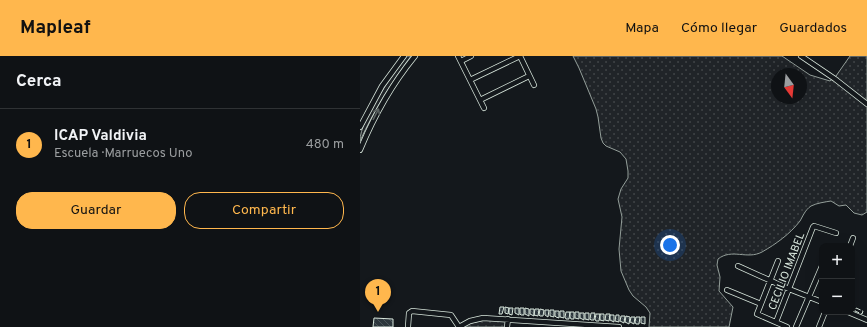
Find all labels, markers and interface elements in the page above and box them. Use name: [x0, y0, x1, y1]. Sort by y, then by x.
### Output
text: Mapleaf: [20, 16, 91, 40]
text: Mapa: [625, 20, 659, 37]
text: Cómo llegar: [681, 20, 757, 37]
text: Guardados: [779, 20, 847, 37]
north arrow: [771, 68, 807, 104]
text: Cerca: [16, 71, 62, 93]
one-way arrow: [373, 109, 381, 121]
text: ICAP Valdivia: [54, 127, 147, 146]
text: 1: [26, 137, 32, 153]
text: 480 m: [306, 137, 344, 153]
text: Escuela · Marruecos Uno: [54, 146, 193, 162]
button: Guardar: [16, 192, 176, 229]
button: Compartir: [184, 192, 344, 229]
street label: CECILIO IMABEL: [766, 231, 808, 312]
your location: [660, 235, 680, 255]
map controls: [819, 243, 855, 315]
button: +: [819, 243, 855, 279]
pin: 1: [365, 279, 391, 312]
button: −: [819, 279, 855, 315]

